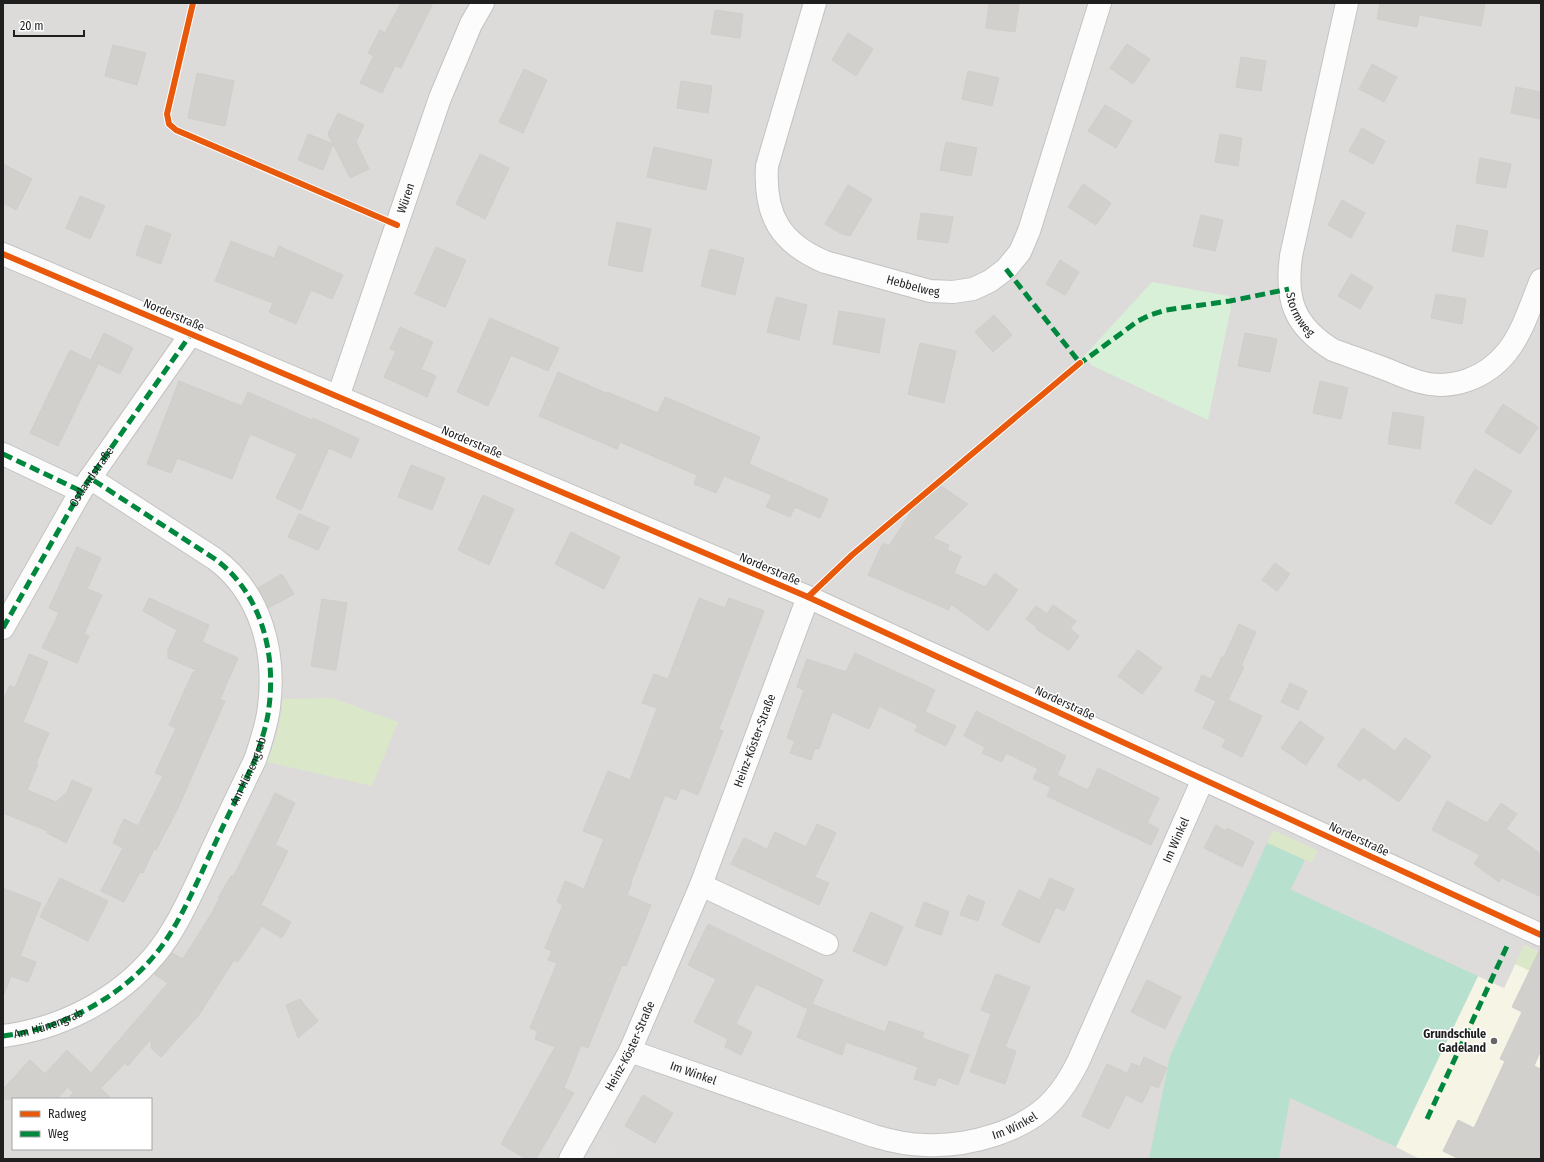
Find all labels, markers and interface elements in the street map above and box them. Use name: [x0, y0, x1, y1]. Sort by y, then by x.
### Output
scale bar: [14, 12, 84, 38]
text: 20 m: [20, 19, 44, 33]
street label: Würen: [394, 181, 417, 215]
street label: Hebbelweg: [885, 272, 940, 298]
street label: Stormweg: [1283, 291, 1318, 340]
street label: Norderstraße: [141, 296, 207, 334]
street label: Norderstraße: [439, 423, 505, 461]
street label: Ostlandstraße: [66, 444, 117, 510]
street label: Norderstraße: [737, 550, 803, 588]
street label: Norderstraße: [1033, 683, 1097, 723]
street label: Heinz-Köster-Straße: [731, 692, 778, 789]
street label: Am Hünengrab: [227, 735, 269, 807]
street label: Im Winkel: [1160, 815, 1192, 865]
street label: Norderstraße: [1327, 819, 1391, 859]
street label: Heinz-Köster-Straße: [602, 999, 658, 1094]
street label: Am Hünengrab: [12, 1006, 85, 1041]
place label: Grundschule Gadeland: [1423, 1027, 1486, 1055]
marker: Grundschule Gadeland: [1489, 1036, 1499, 1046]
street label: Im Winkel: [668, 1059, 718, 1088]
legend: [12, 1098, 152, 1150]
text: Radweg: [48, 1107, 87, 1121]
street label: Im Winkel: [990, 1109, 1040, 1142]
text: Weg: [48, 1127, 69, 1141]

